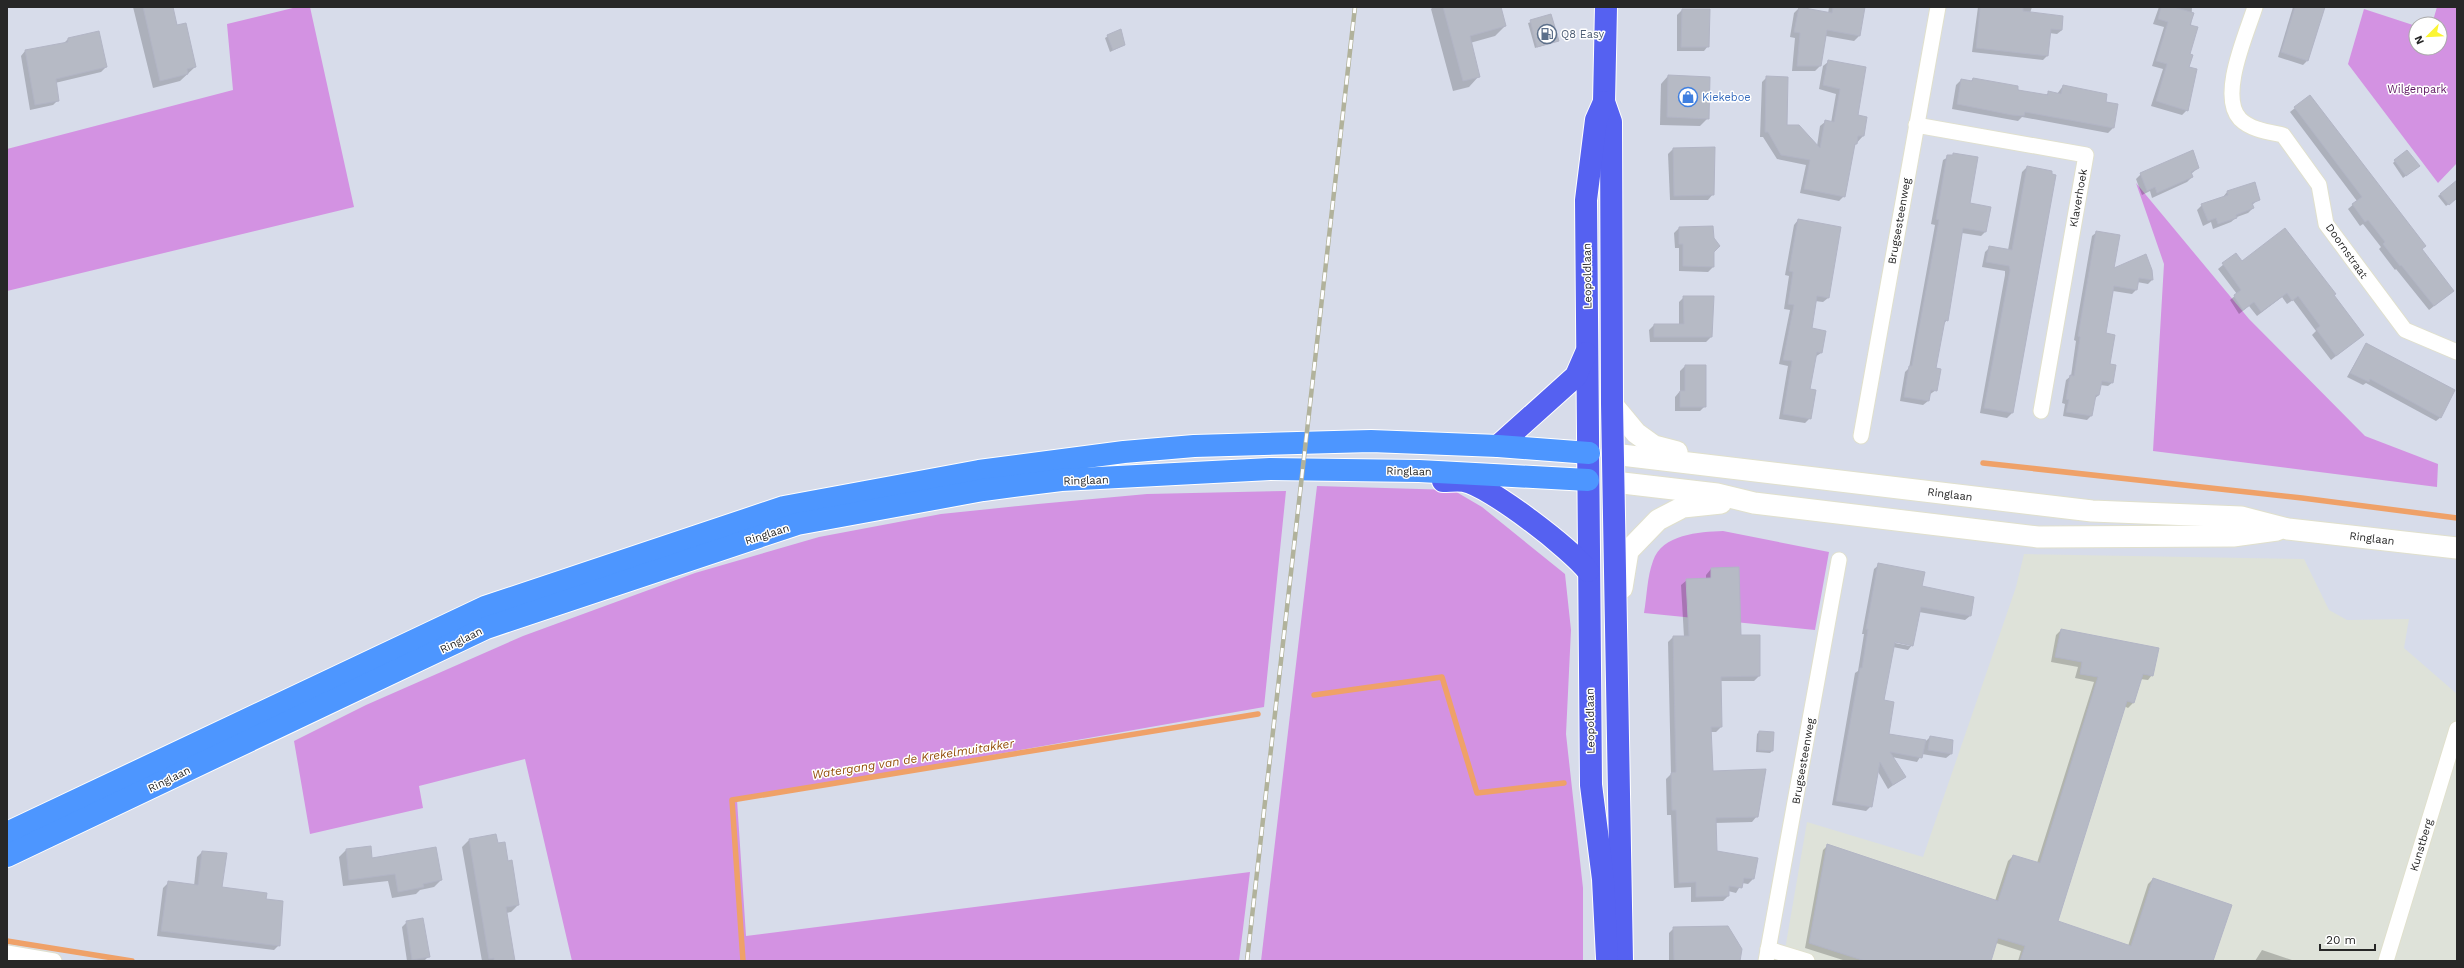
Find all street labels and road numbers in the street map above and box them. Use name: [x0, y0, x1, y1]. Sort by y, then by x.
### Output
street label: Klaverhoek: [2067, 168, 2090, 228]
street label: Brugsesteenweg: [1885, 177, 1914, 265]
street label: Doornstraat: [2323, 221, 2370, 282]
street label: Leopoldlaan: [1580, 243, 1595, 309]
street label: Ringlaan: [1386, 465, 1432, 478]
street label: Ringlaan: [1063, 473, 1109, 488]
street label: Ringlaan: [1927, 485, 1973, 504]
street label: Ringlaan: [744, 521, 791, 548]
street label: Ringlaan: [2349, 529, 2395, 548]
street label: Ringlaan: [438, 625, 485, 656]
street label: Leopoldlaan: [1583, 688, 1598, 754]
street label: Brugsesteenweg: [1789, 717, 1818, 805]
street label: Ringlaan: [146, 764, 193, 795]
street label: Kunstberg: [2407, 817, 2436, 873]

